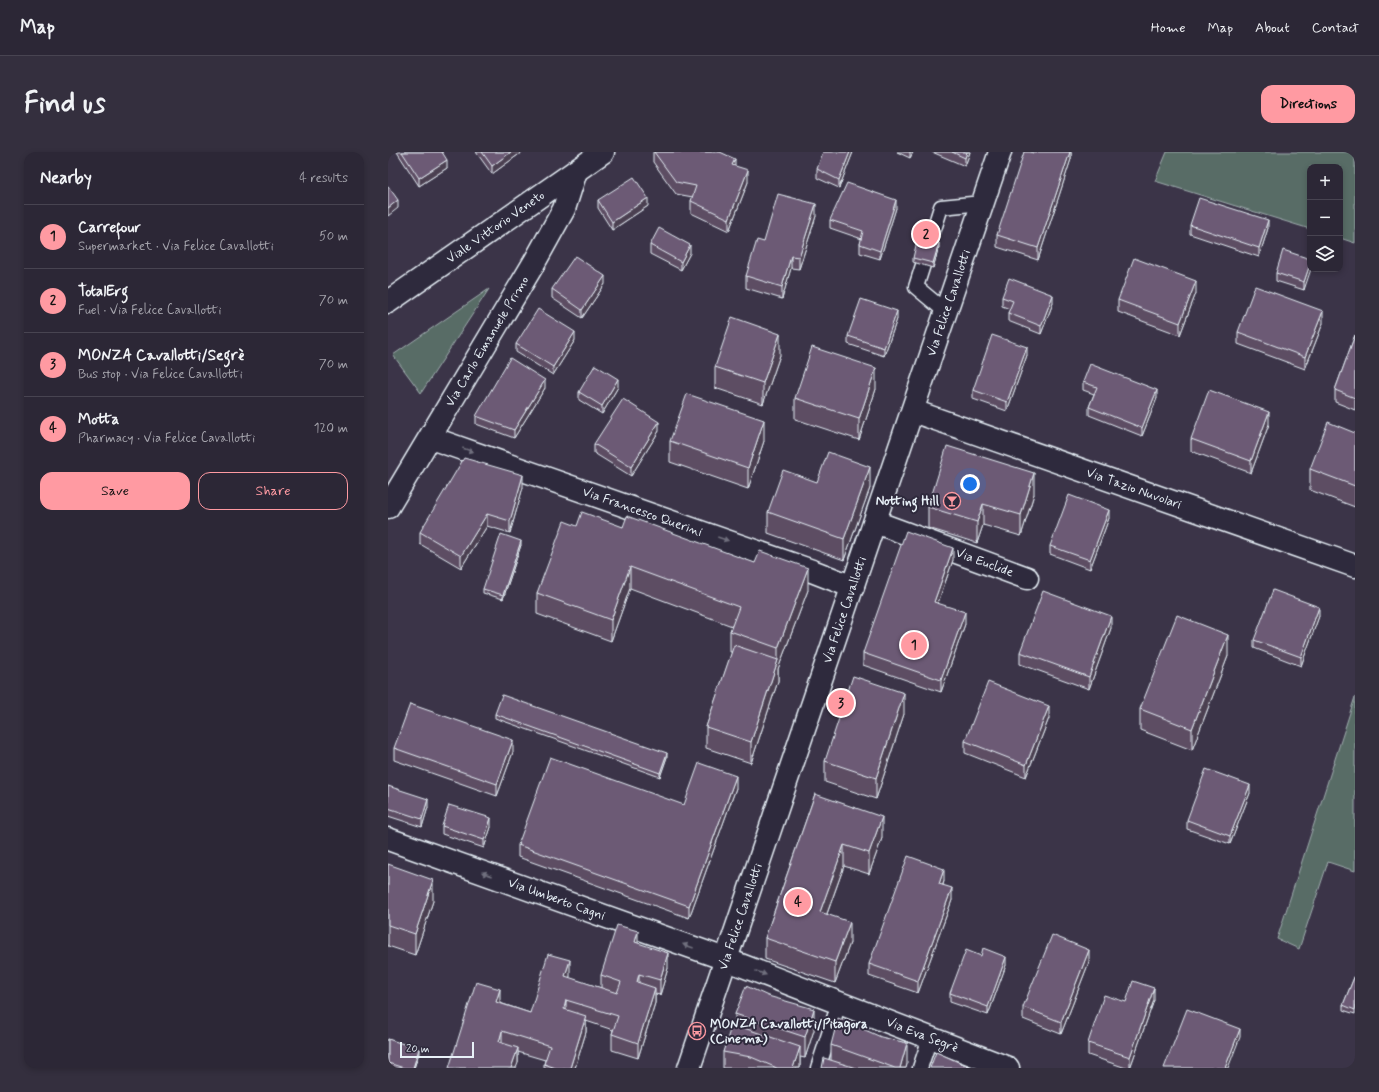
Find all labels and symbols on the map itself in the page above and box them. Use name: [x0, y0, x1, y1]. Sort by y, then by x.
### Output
street label: Viale Vittorio Veneto: [443, 187, 548, 267]
pin: 2: [913, 219, 939, 249]
street label: Via Felice Cavallotti: [923, 247, 975, 359]
street label: Via Carlo Emanuele Primo: [441, 273, 533, 410]
one-way arrow: [462, 448, 474, 454]
street label: Via Tazio Nuvolari: [1084, 464, 1184, 513]
your location: [960, 474, 980, 494]
street label: Via Francesco Querini: [580, 483, 705, 541]
bar icon: Notting Hill: [942, 491, 962, 511]
place label: Notting Hill: [876, 493, 940, 513]
one-way arrow: [717, 537, 729, 543]
street label: Via Euclide: [954, 544, 1016, 581]
street label: Via Felice Cavallotti: [819, 554, 871, 665]
pin: 1: [901, 630, 927, 660]
pin: 3: [828, 688, 854, 718]
street label: Via Felice Cavallotti: [714, 861, 766, 972]
one-way arrow: [480, 870, 492, 876]
street label: Via Umberto Cagni: [506, 874, 607, 924]
pin: 4: [785, 887, 811, 917]
one-way arrow: [682, 943, 694, 949]
one-way arrow: [756, 971, 768, 977]
street label: Via Eva Segrè: [884, 1013, 961, 1057]
place label: MONZA Cavallotti/Pitagora (Cinema): [710, 1016, 868, 1048]
bus stop icon: MONZA Cavallotti/Pitagora (Cinema): [687, 1021, 707, 1041]
scale bar: [400, 1040, 474, 1059]

